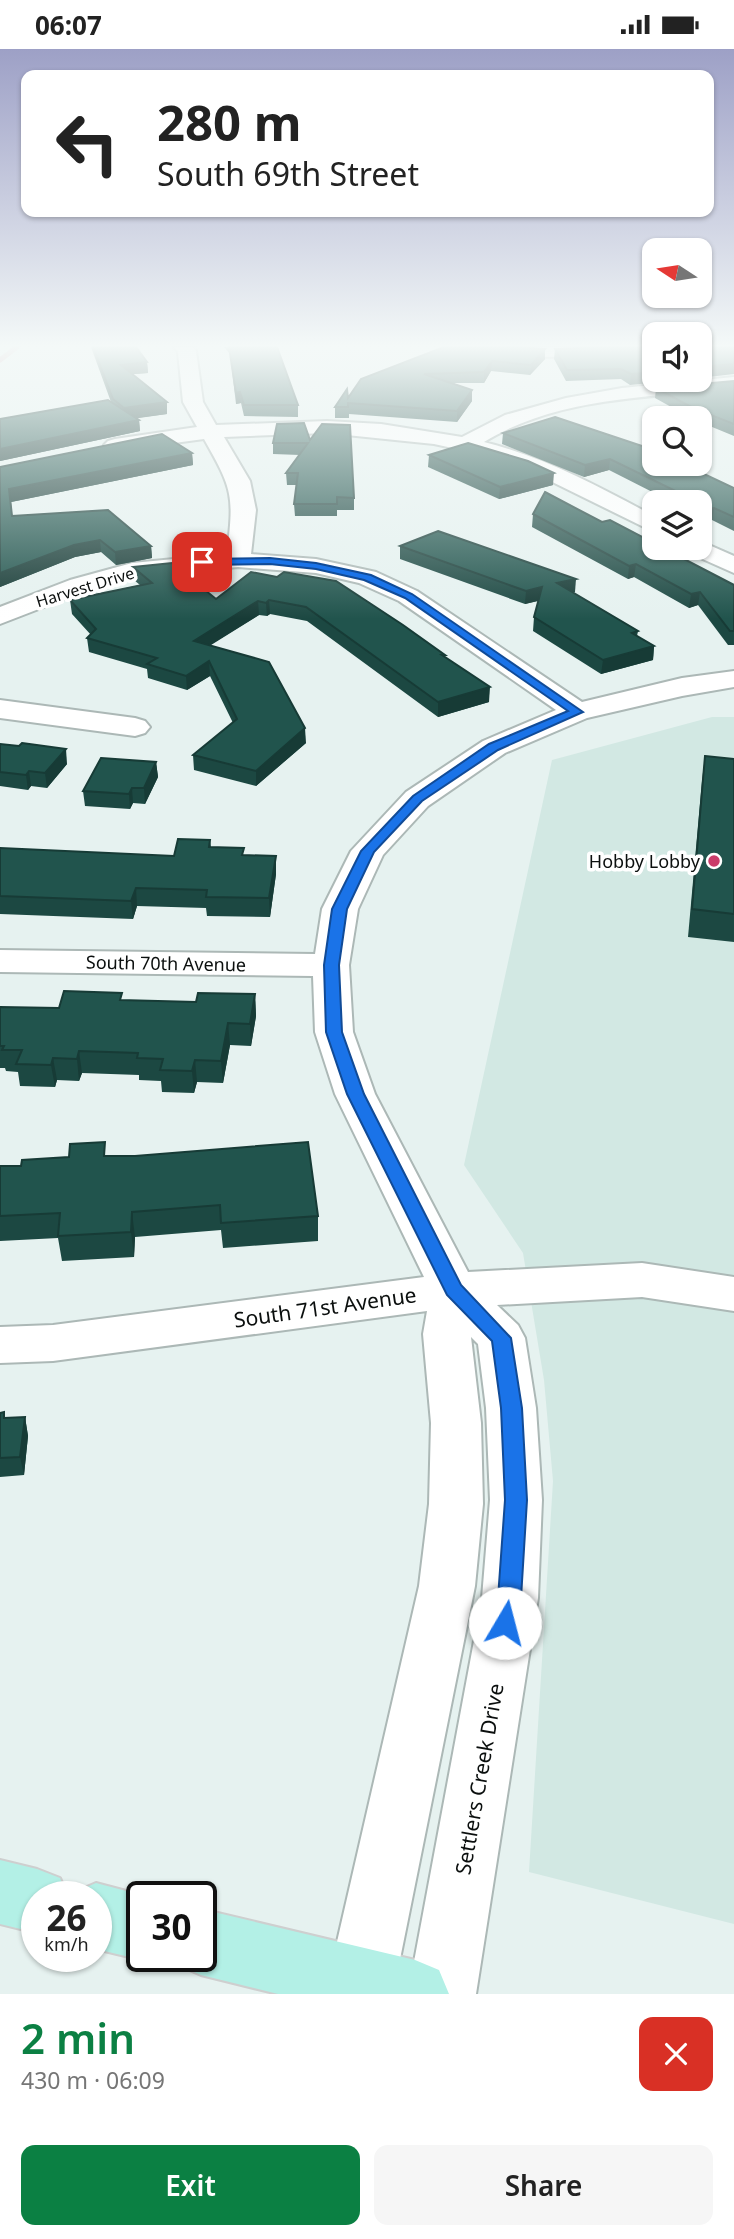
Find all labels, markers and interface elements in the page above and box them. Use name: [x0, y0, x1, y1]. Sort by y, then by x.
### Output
text: 06:07: [35, 7, 102, 43]
text: 280 m: [157, 89, 302, 155]
icon: left: [42, 98, 133, 189]
text: South 69th Street: [157, 152, 419, 195]
north arrow: [642, 238, 712, 308]
map controls: [642, 238, 712, 560]
button: sound: [642, 322, 712, 392]
button: search: [642, 406, 712, 476]
button: layers: [642, 490, 712, 560]
pin: [172, 532, 232, 592]
icon: arrive: [183, 543, 221, 581]
street label: Harvest Drive: [33, 562, 137, 612]
place label: Hobby Lobby: [589, 849, 701, 873]
marker: Hobby Lobby: [706, 853, 722, 869]
street label: South 70th Avenue: [86, 950, 246, 976]
street label: South 71st Avenue: [232, 1280, 418, 1334]
position arrow: [468, 1586, 542, 1660]
street label: Settlers Creek Drive: [448, 1681, 510, 1877]
speed limit sign: 30: [126, 1881, 217, 1972]
text: 26: [46, 1894, 87, 1941]
text: km/h: [44, 1932, 89, 1956]
text: 2 min: [21, 2009, 135, 2066]
button: close: [639, 2017, 713, 2091]
text: 430 m · 06:09: [21, 2064, 165, 2096]
button: Exit: [21, 2145, 360, 2225]
button: Share: [374, 2145, 713, 2225]

